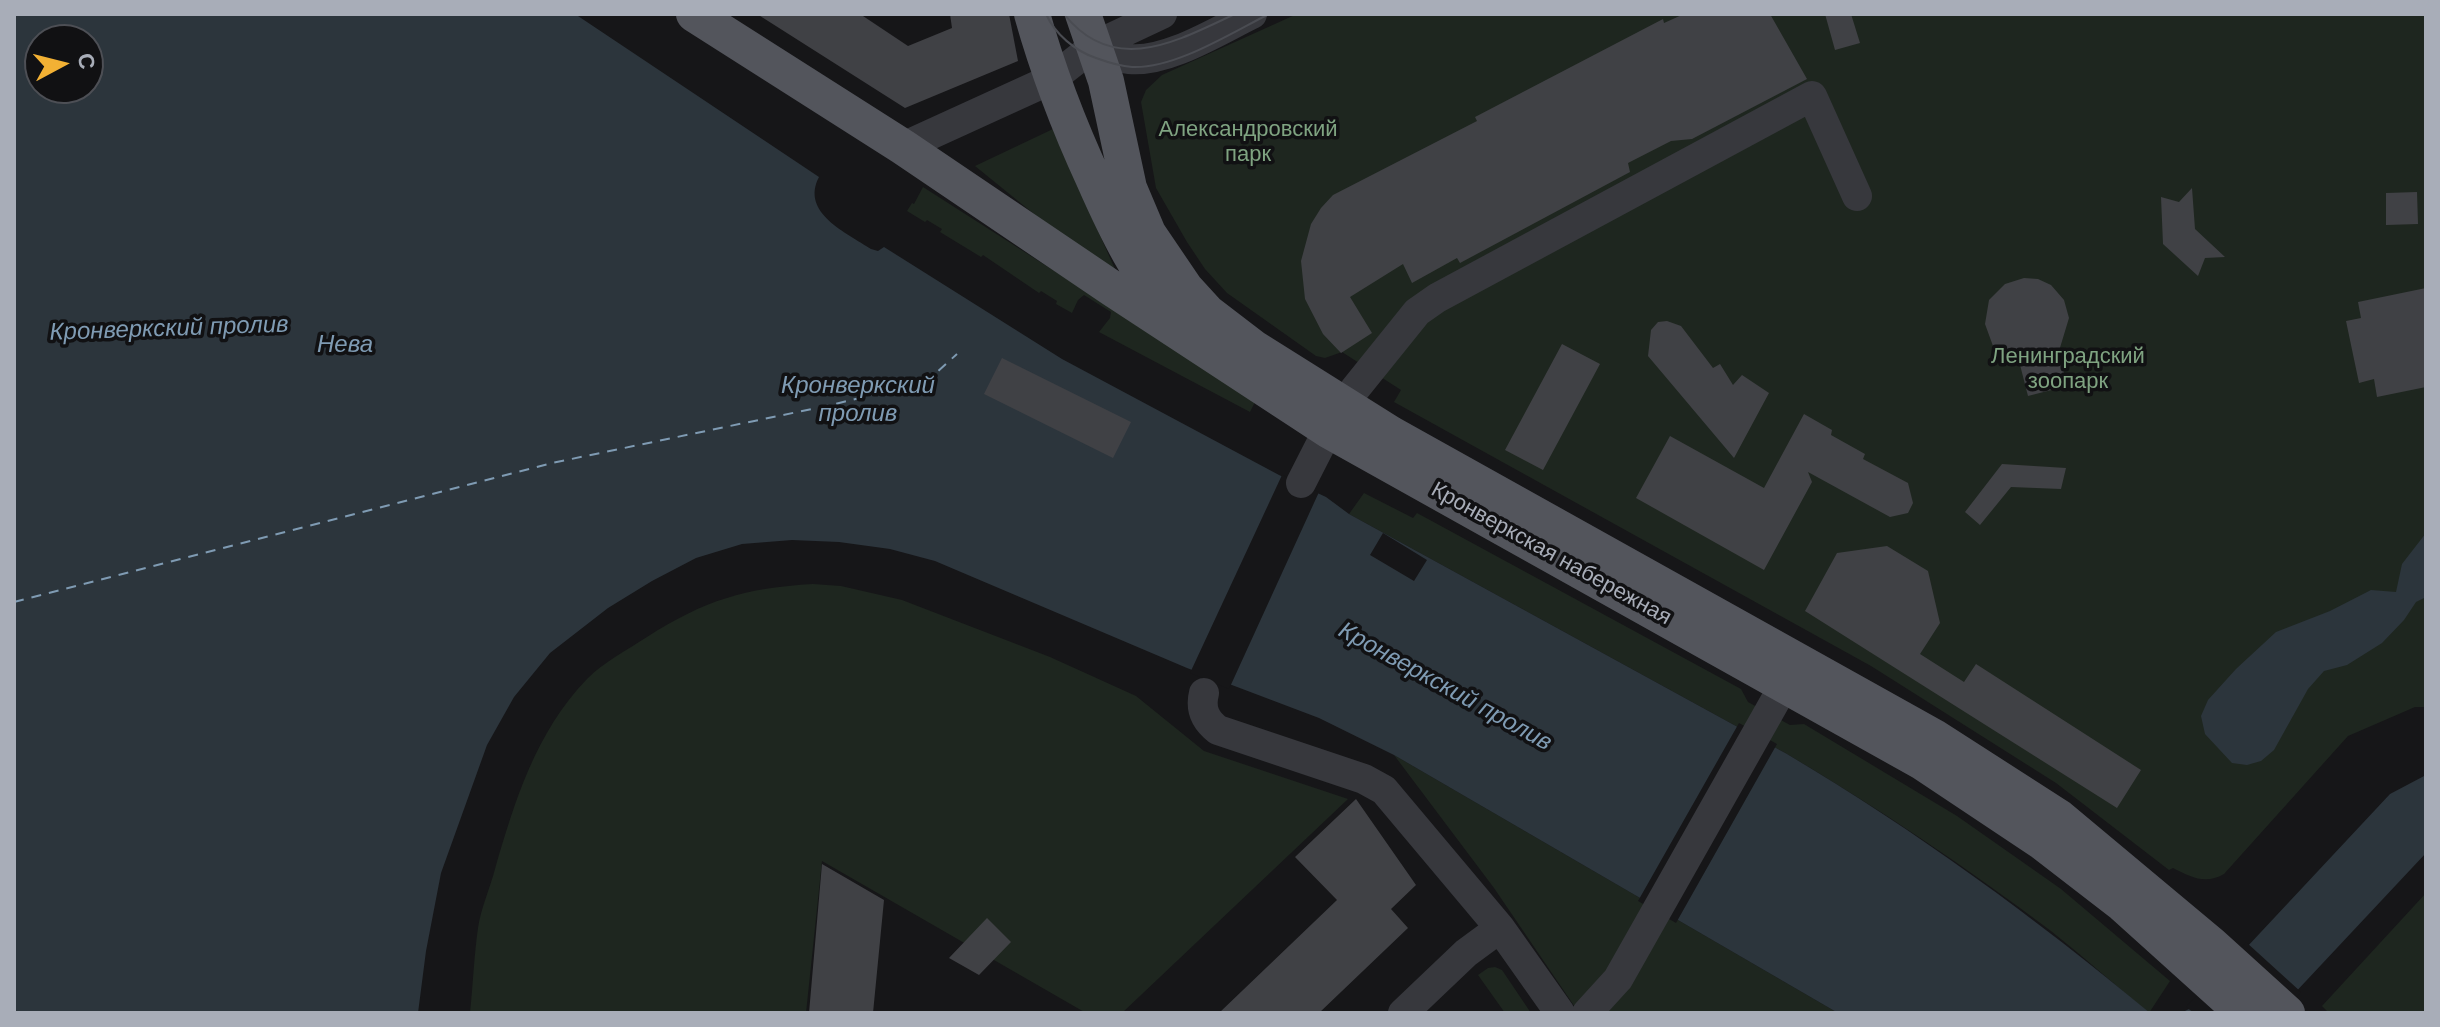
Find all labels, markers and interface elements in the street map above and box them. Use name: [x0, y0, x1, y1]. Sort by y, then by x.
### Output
north arrow: [24, 24, 104, 104]
text: С: [73, 52, 100, 71]
park label: Александровский парк: [1159, 117, 1337, 168]
water label: Кронверкский пролив: [49, 310, 289, 348]
water label: Нева: [317, 331, 373, 359]
park label: Ленинградский зоопарк: [1991, 344, 2145, 396]
water label: Кронверкский пролив: [781, 372, 935, 428]
street label: Кронверкская набережная: [1426, 477, 1676, 631]
water label: Кронверкский пролив: [1333, 616, 1557, 758]

